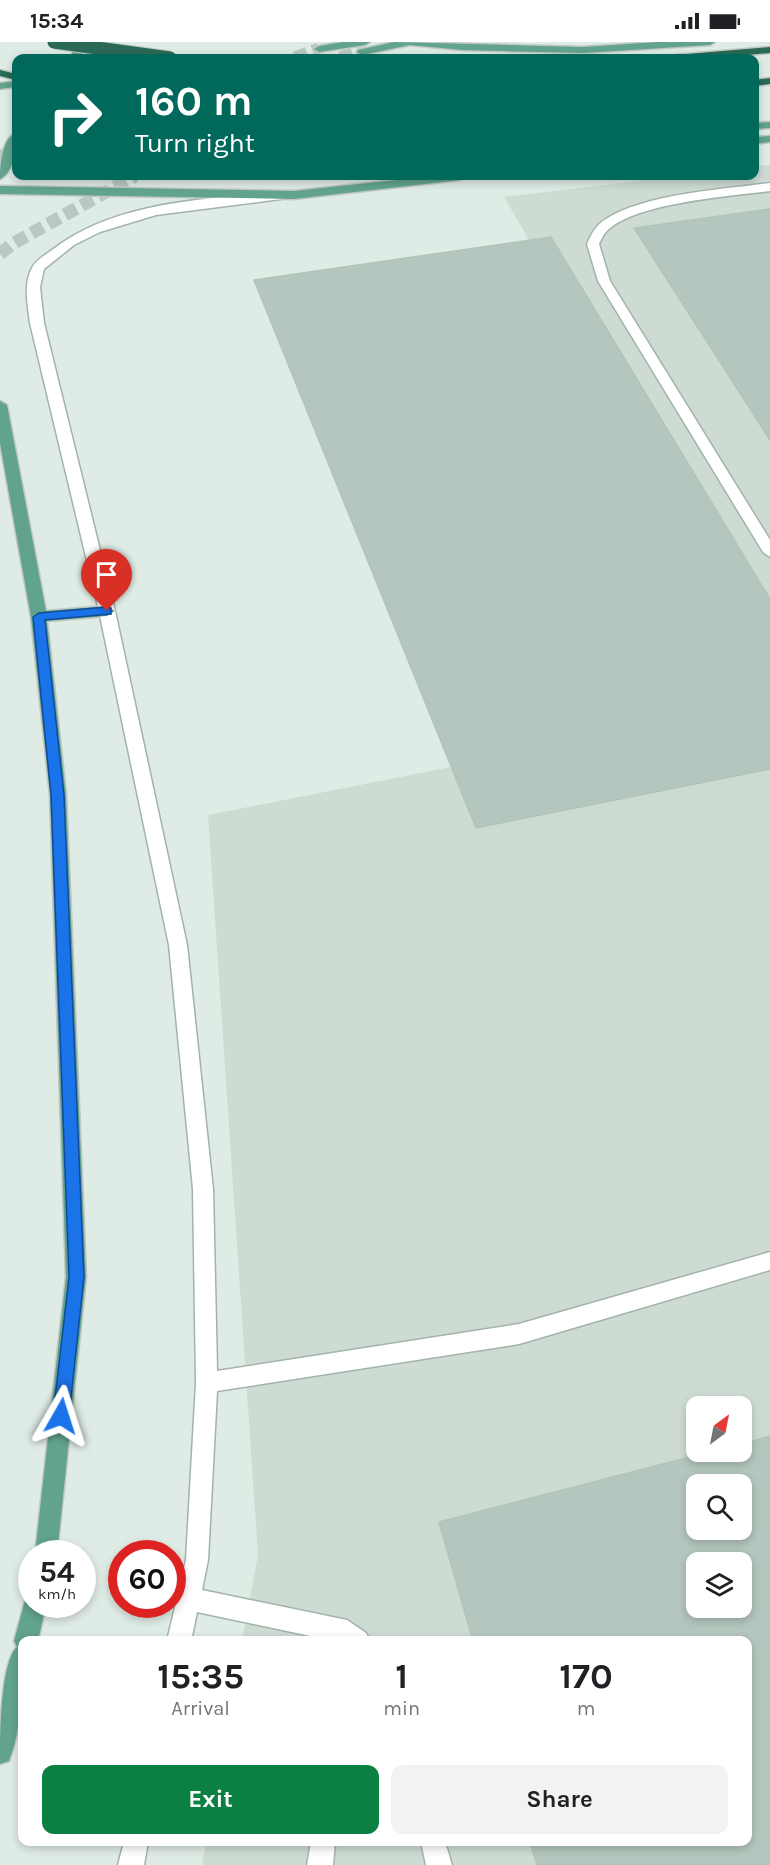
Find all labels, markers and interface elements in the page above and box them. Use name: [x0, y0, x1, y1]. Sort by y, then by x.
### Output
text: 15:34: [30, 8, 83, 34]
text: 160 m: [135, 76, 253, 126]
icon: right: [36, 78, 114, 156]
text: Turn right: [135, 127, 255, 159]
pin: [81, 549, 132, 611]
icon: arrive: [90, 558, 123, 591]
position arrow: [29, 1384, 93, 1448]
north arrow: [686, 1396, 752, 1462]
map controls: [686, 1396, 752, 1618]
button: search: [686, 1474, 752, 1540]
speed limit sign: 60: [108, 1540, 186, 1618]
button: layers: [686, 1552, 752, 1618]
text: 54: [39, 1554, 75, 1590]
text: km/h: [38, 1585, 76, 1603]
text: 15:35: [157, 1655, 244, 1697]
text: 1: [395, 1655, 408, 1697]
text: 170: [559, 1655, 613, 1697]
text: Arrival: [171, 1697, 230, 1720]
text: min: [383, 1697, 420, 1720]
text: m: [577, 1697, 595, 1720]
button: Exit: [42, 1765, 379, 1834]
button: Share: [391, 1765, 728, 1834]

